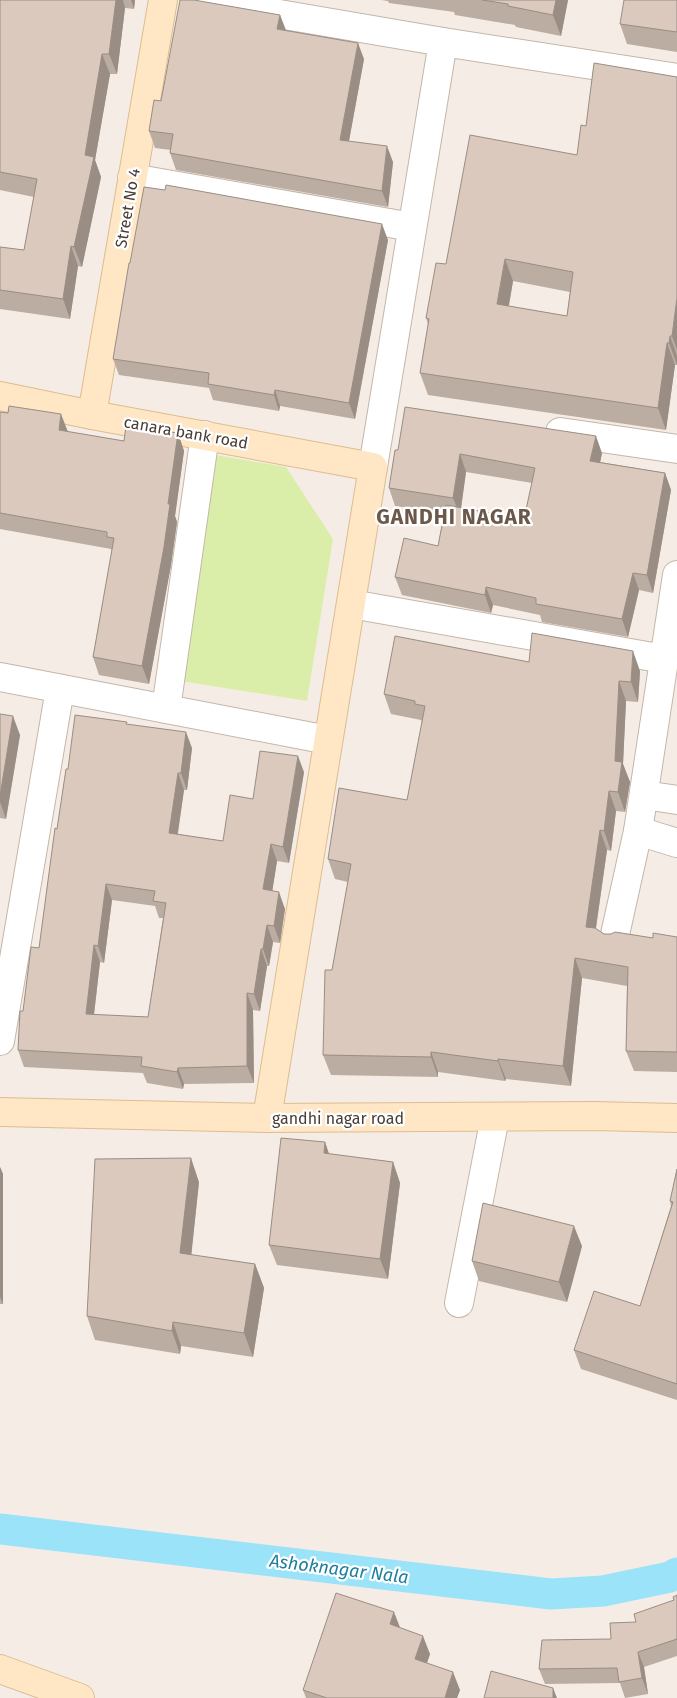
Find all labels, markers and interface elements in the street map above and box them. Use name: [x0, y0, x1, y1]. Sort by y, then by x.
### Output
street label: Street No 4: [111, 166, 144, 249]
street label: canara bank road: [122, 412, 250, 453]
district label: GANDHI NAGAR: [376, 504, 532, 530]
street label: gandhi nagar road: [272, 1109, 404, 1128]
water label: Ashoknagar Nala: [267, 1549, 410, 1588]

